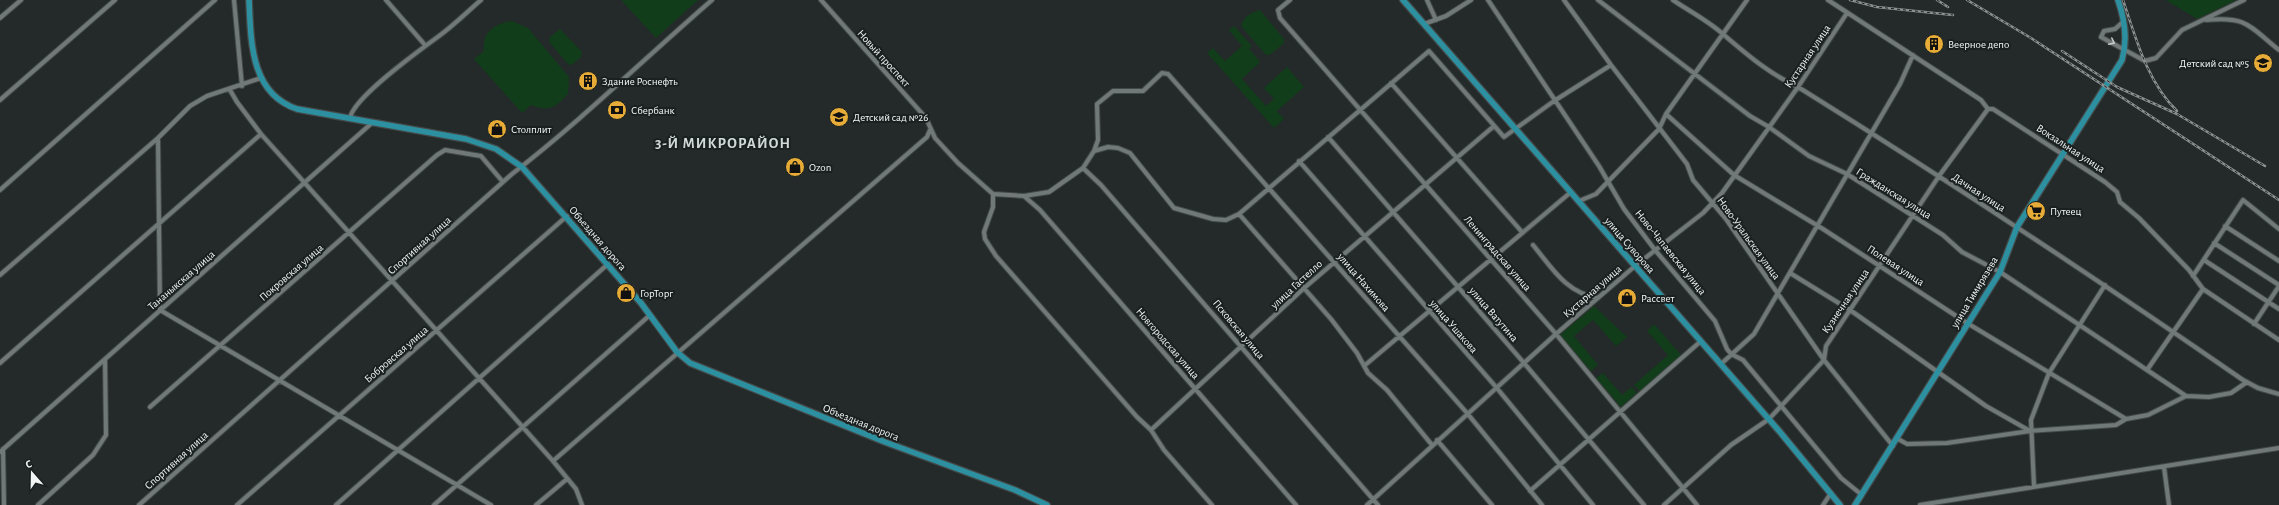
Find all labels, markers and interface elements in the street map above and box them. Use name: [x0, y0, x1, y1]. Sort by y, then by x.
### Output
street label: Кустарная улица: [1782, 23, 1833, 90]
street label: Новый проспект: [855, 28, 912, 89]
building icon: Веерное депо: [1923, 33, 1945, 55]
one-way arrow: [2108, 38, 2115, 45]
place label: Веерное депо: [1948, 39, 2009, 50]
school or university icon: Детский сад №5: [2252, 52, 2274, 74]
place label: Детский сад №5: [2179, 58, 2249, 69]
building icon: Здание Роснефть: [577, 70, 599, 92]
place label: Здание Роснефть: [602, 76, 678, 87]
bank icon: Сбербанк: [606, 99, 628, 121]
place label: Сбербанк: [631, 105, 675, 116]
school or university icon: Детский сад №26: [828, 106, 850, 128]
place label: Детский сад №26: [853, 112, 928, 123]
shop icon: Столплит: [486, 118, 508, 140]
street label: Вокзальная улица: [2034, 122, 2107, 175]
place label: Столплит: [511, 124, 551, 135]
district label: 3-Й МИКРОРАЙОН: [655, 135, 791, 151]
shop icon: Ozon: [784, 156, 806, 178]
place label: Ozon: [809, 162, 831, 173]
street label: Гражданская улица: [1854, 166, 1933, 221]
street label: Дачная улица: [1950, 171, 2007, 214]
street label: Ново-Уральская улица: [1715, 195, 1782, 282]
supermarket icon: Путеец: [2025, 200, 2047, 222]
street label: Объездная дорога: [567, 204, 628, 273]
place label: Путеец: [2050, 206, 2082, 217]
street label: Ново-Чапаевская улица: [1633, 208, 1708, 297]
street label: Спортивная улица: [386, 214, 453, 277]
street label: Ленинградская улица: [1462, 214, 1533, 293]
street label: улица Суворова: [1602, 214, 1657, 275]
street label: Покровская улица: [257, 242, 325, 303]
street label: Полевая улица: [1865, 243, 1926, 288]
street label: Тананыкская улица: [146, 248, 217, 312]
street label: улица Нахимова: [1335, 250, 1392, 314]
street label: улица Тимирязева: [1948, 255, 2000, 331]
street label: улица Гастелло: [1268, 258, 1324, 311]
street label: Кустарная улица: [1561, 263, 1624, 320]
street label: Кузнечная улица: [1820, 267, 1871, 335]
shop icon: ГорТорг: [615, 282, 637, 304]
street label: улица Ватутина: [1466, 284, 1520, 344]
shop icon: Рассвет: [1616, 287, 1638, 309]
place label: ГорТорг: [640, 288, 673, 299]
place label: Рассвет: [1641, 293, 1675, 304]
street label: улица Ушакова: [1427, 297, 1480, 355]
street label: Псковская улица: [1211, 298, 1267, 361]
street label: Новгородская улица: [1134, 306, 1201, 381]
street label: Бобровская улица: [362, 324, 430, 385]
street label: Объездная дорога: [821, 402, 900, 443]
street label: Спортивная улица: [143, 429, 210, 492]
north arrow: [12, 453, 52, 493]
text: С: [24, 458, 33, 470]

